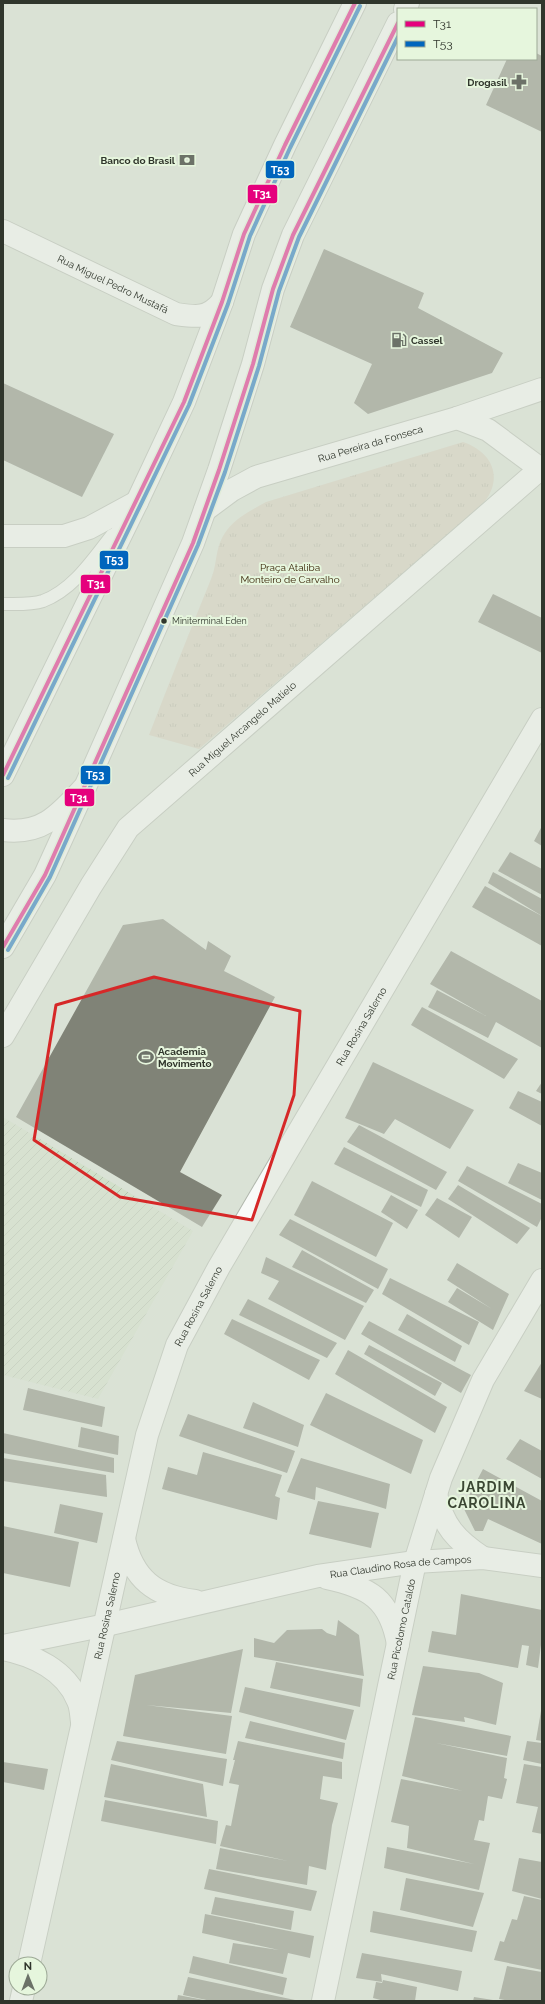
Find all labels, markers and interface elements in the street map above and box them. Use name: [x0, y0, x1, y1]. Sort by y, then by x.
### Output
legend: [397, 8, 537, 60]
text: T31: [433, 17, 451, 31]
text: T53: [433, 37, 453, 51]
pharmacy icon: Drogasil: [510, 73, 528, 91]
place label: Drogasil: [467, 77, 508, 88]
bank icon: Banco do Brasil: [178, 151, 196, 169]
place label: Banco do Brasil: [100, 155, 176, 166]
line badge: T53: [265, 160, 295, 179]
text: T53: [271, 164, 289, 177]
line badge: T31: [247, 184, 278, 204]
text: T31: [253, 188, 272, 201]
street label: Rua Miguel Pedro Mustafá: [56, 253, 170, 315]
fuel station icon: Cassel: [390, 331, 408, 349]
place label: Cassel: [411, 335, 443, 346]
street label: Rua Pereira da Fonseca: [317, 423, 424, 464]
line badge: T53: [99, 550, 129, 570]
text: T53: [105, 554, 123, 567]
park label: Praça Ataliba Monteiro de Carvalho: [240, 562, 340, 585]
line badge: T31: [80, 574, 111, 594]
text: T31: [87, 578, 106, 591]
marker: Miniterminal Eden: [159, 616, 169, 626]
place label: Miniterminal Eden: [172, 616, 247, 626]
street label: Rua Miguel Arcangelo Matielo: [186, 679, 298, 778]
line badge: T53: [80, 765, 111, 785]
text: T53: [86, 769, 104, 782]
line badge: T31: [64, 788, 95, 807]
text: T31: [70, 792, 89, 805]
street label: Rua Rosina Salerno: [334, 985, 388, 1067]
place label: Academia Movimento: [158, 1046, 212, 1069]
sports icon: Academia Movimento: [137, 1048, 155, 1066]
street label: Rua Rosina Salerno: [172, 1264, 224, 1348]
district label: JARDIM CAROLINA: [448, 1479, 526, 1511]
street label: Rua Claudino Rosa de Campos: [329, 1553, 472, 1580]
street label: Rua Rosina Salerno: [92, 1571, 122, 1660]
street label: Rua Picolomo Cataldo: [385, 1578, 417, 1680]
north arrow: [8, 1956, 48, 1996]
text: N: [24, 1960, 32, 1973]

